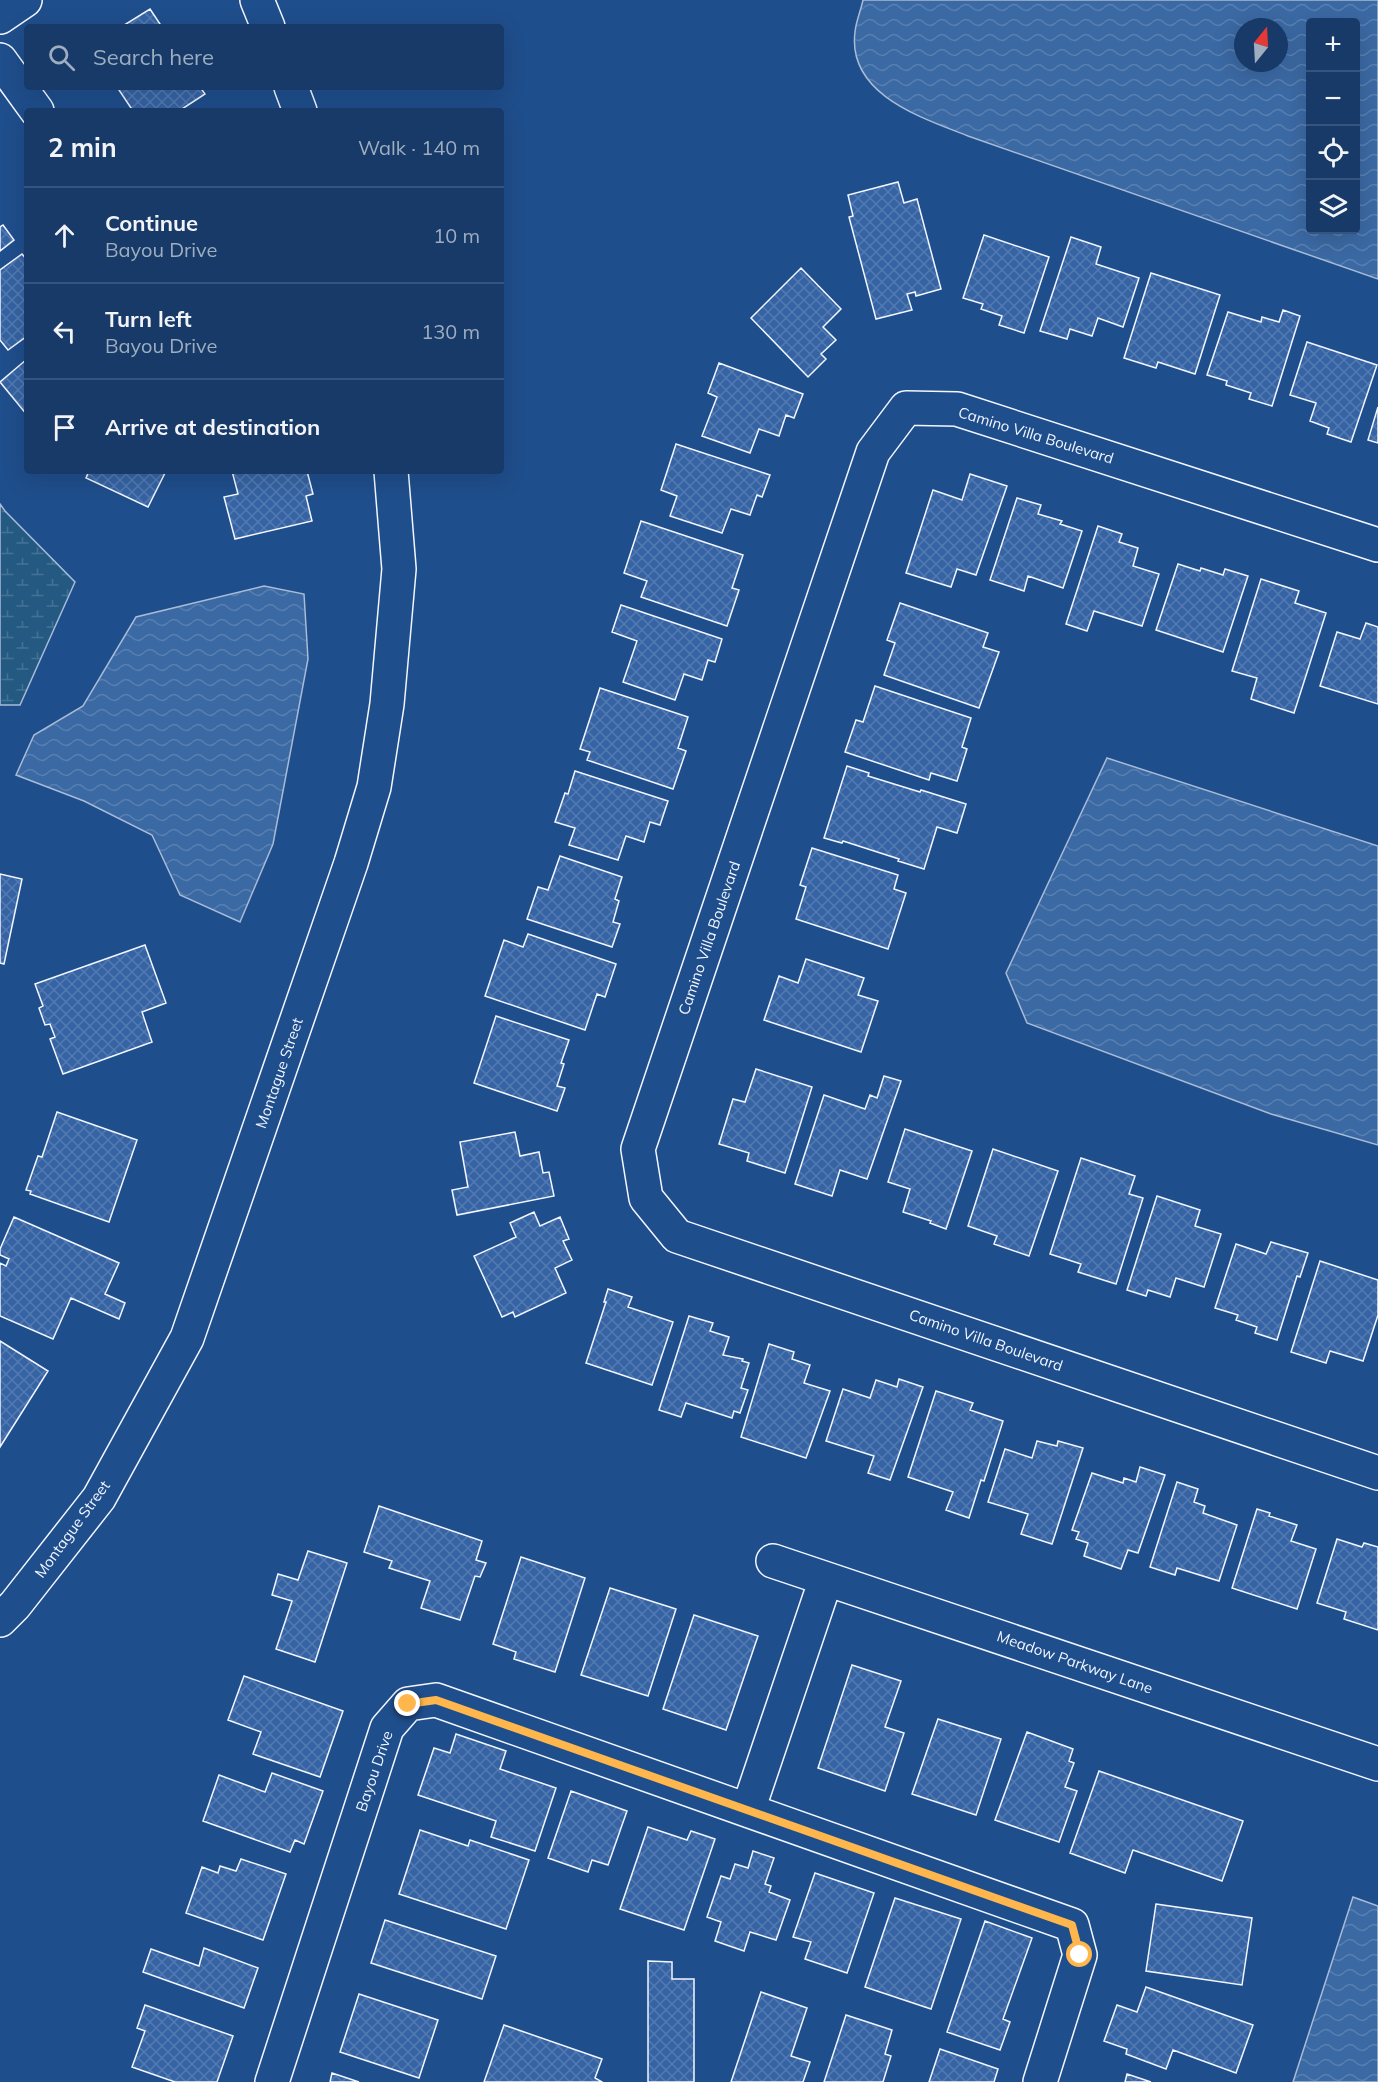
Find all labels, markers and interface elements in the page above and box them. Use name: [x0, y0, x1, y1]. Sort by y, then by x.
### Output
north arrow: [1234, 18, 1288, 72]
map controls: [1306, 18, 1360, 234]
button: +: [1306, 18, 1360, 72]
search box: [24, 24, 504, 90]
icon: search: [45, 41, 78, 74]
text: Search here: [93, 43, 214, 71]
button: −: [1306, 72, 1360, 126]
button: locate: [1306, 126, 1360, 180]
text: 2 min: [48, 131, 117, 164]
text: Walk · 140 m: [358, 135, 480, 160]
button: layers: [1306, 180, 1360, 234]
text: Continue: [105, 209, 198, 237]
icon: ahead: [48, 219, 81, 252]
text: 10 m: [433, 223, 480, 248]
text: Bayou Drive: [105, 237, 217, 262]
text: Turn left: [105, 305, 192, 333]
icon: left: [48, 315, 81, 348]
text: 130 m: [421, 319, 480, 344]
text: Bayou Drive: [105, 333, 217, 358]
street label: Camino Villa Boulevard: [956, 402, 1116, 468]
icon: arrive: [48, 411, 81, 444]
text: Arrive at destination: [105, 413, 320, 441]
street label: Camino Villa Boulevard: [674, 859, 744, 1017]
street label: Montague Street: [251, 1015, 307, 1131]
street label: Camino Villa Boulevard: [907, 1305, 1065, 1375]
street label: Montague Street: [30, 1477, 114, 1581]
street label: Meadow Parkway Lane: [995, 1626, 1155, 1698]
route end: [394, 1690, 420, 1716]
street label: Bayou Drive: [351, 1728, 397, 1814]
route start: [1066, 1941, 1092, 1967]

